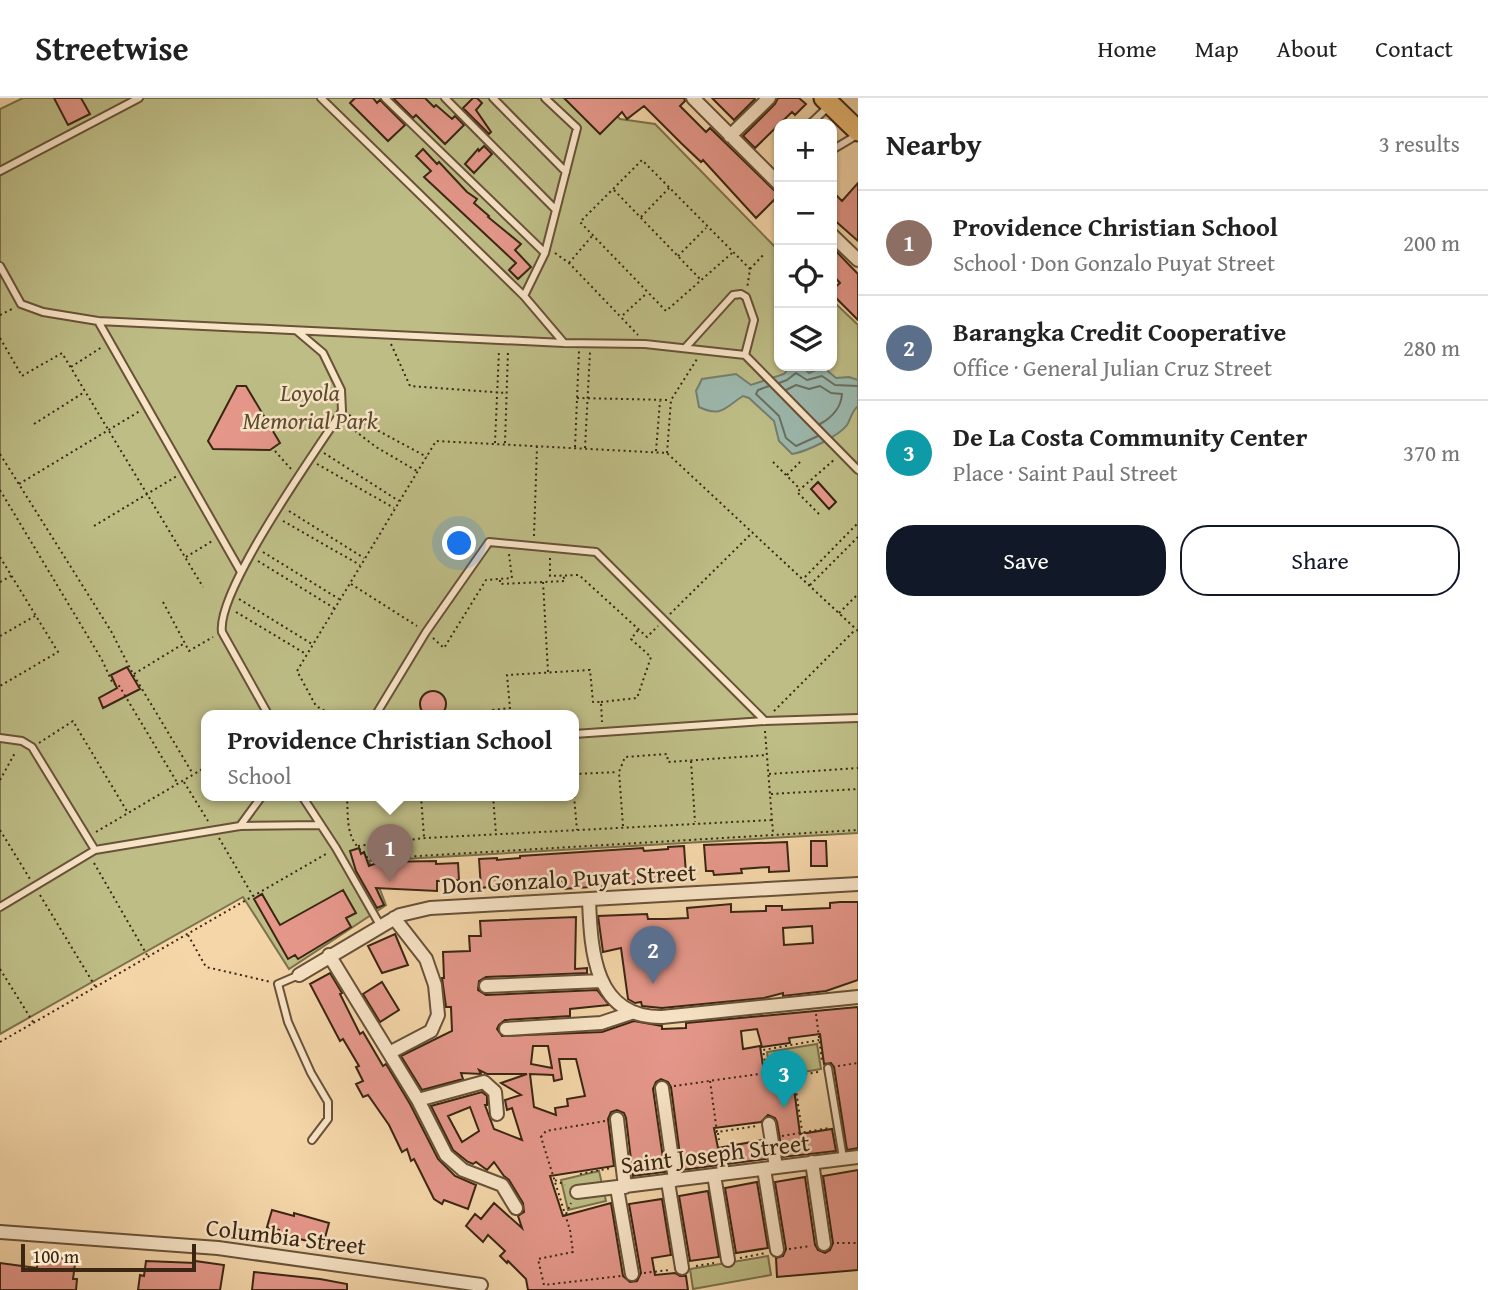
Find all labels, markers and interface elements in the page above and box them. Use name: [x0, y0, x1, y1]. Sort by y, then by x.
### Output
text: Streetwise: [35, 24, 189, 72]
text: Home: [1098, 31, 1157, 66]
text: Map: [1195, 31, 1239, 66]
text: About: [1277, 31, 1337, 66]
text: Contact: [1375, 31, 1453, 66]
map controls: [774, 119, 837, 371]
button: +: [774, 119, 837, 182]
text: Nearby: [886, 122, 982, 166]
text: 3 results: [1379, 127, 1460, 160]
button: −: [774, 182, 837, 245]
text: Providence Christian School: [953, 207, 1278, 246]
text: 1: [903, 226, 915, 259]
text: 200 m: [1403, 226, 1460, 259]
button: locate: [774, 245, 837, 308]
text: School · Don Gonzalo Puyat Street: [953, 246, 1275, 279]
button: layers: [774, 308, 837, 371]
text: Barangka Credit Cooperative: [953, 312, 1286, 351]
text: 2: [903, 331, 915, 364]
text: 280 m: [1403, 331, 1460, 364]
text: Office · General Julian Cruz Street: [953, 351, 1272, 384]
park label: Loyola Memorial Park: [242, 375, 378, 438]
text: De La Costa Community Center: [953, 417, 1307, 456]
text: 3: [903, 436, 915, 469]
text: 370 m: [1403, 436, 1460, 469]
text: Place · Saint Paul Street: [953, 456, 1178, 489]
button: Save: [886, 525, 1166, 596]
button: Share: [1180, 525, 1460, 596]
your location: [442, 526, 476, 560]
popup: [201, 710, 579, 801]
text: Providence Christian School: [228, 720, 552, 759]
text: School: [228, 759, 292, 792]
pin: 1: [367, 824, 413, 882]
street label: Don Gonzalo Puyat Street: [441, 854, 698, 903]
pin: 2: [630, 926, 676, 984]
pin: 3: [761, 1050, 807, 1108]
street label: Saint Joseph Street: [618, 1124, 812, 1182]
street label: Columbia Street: [204, 1209, 369, 1264]
scale bar: [21, 1241, 196, 1273]
text: 100 m: [32, 1242, 79, 1270]

